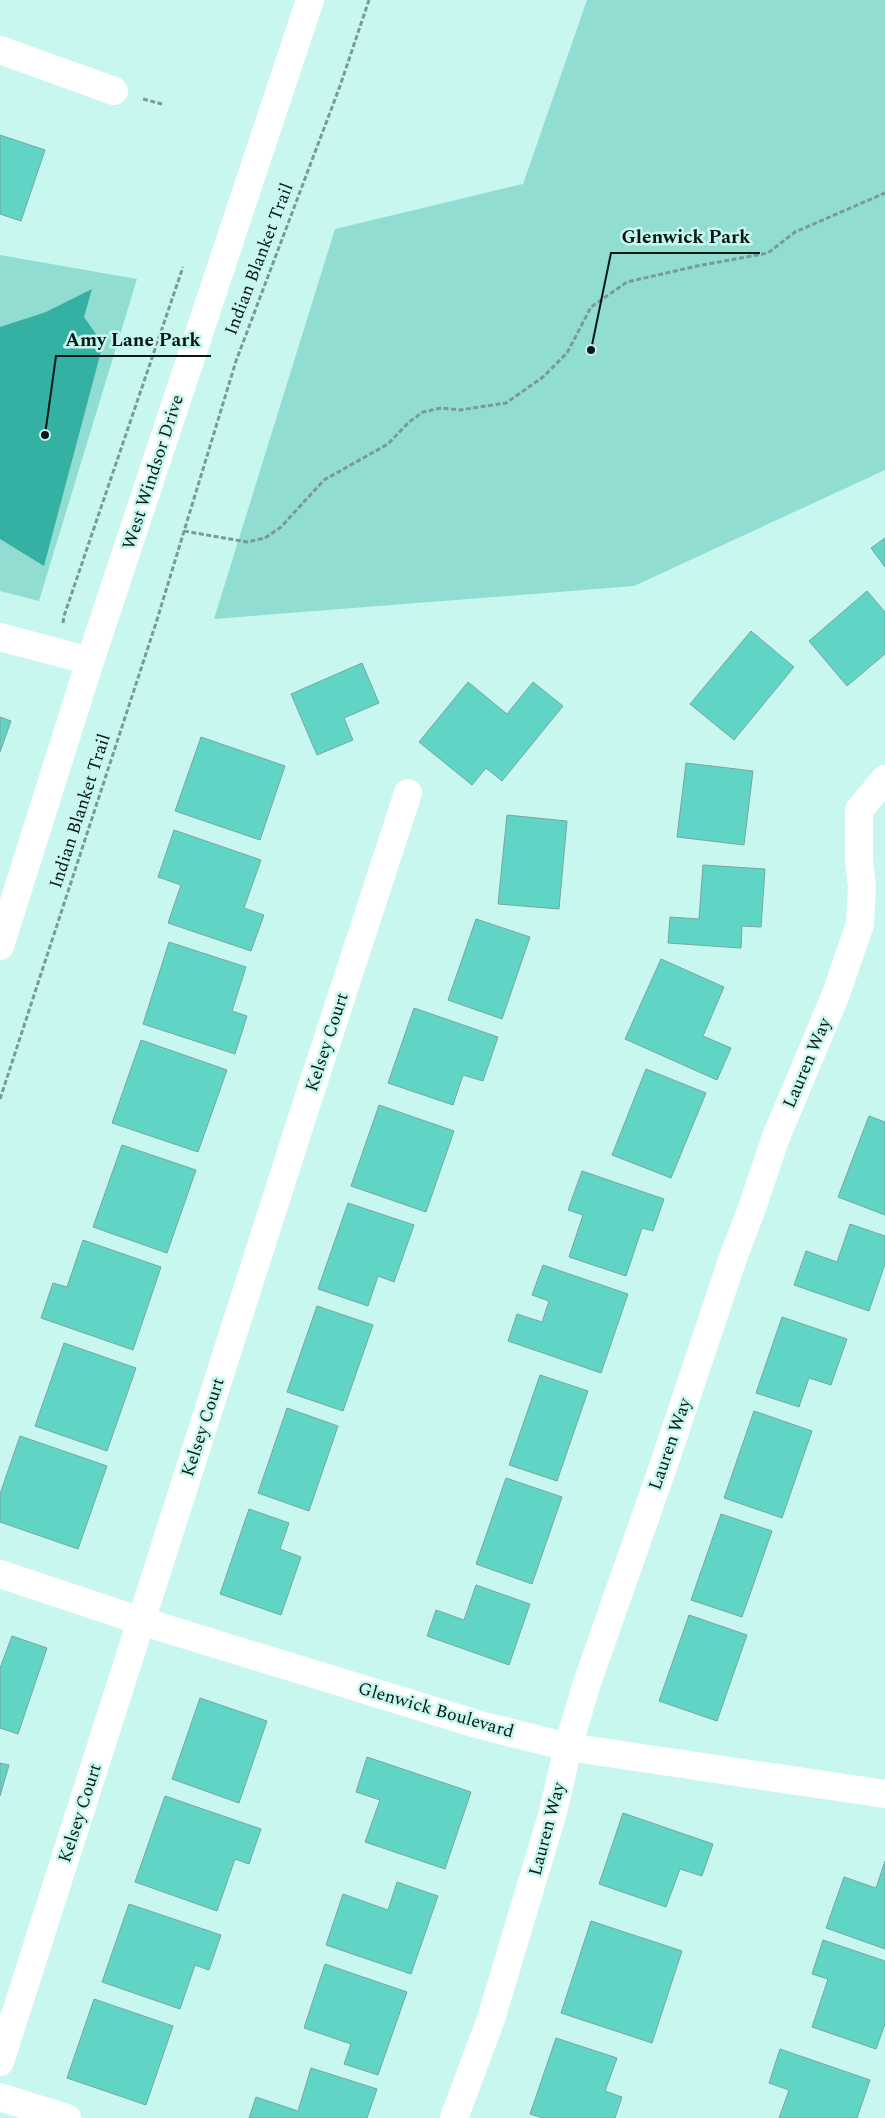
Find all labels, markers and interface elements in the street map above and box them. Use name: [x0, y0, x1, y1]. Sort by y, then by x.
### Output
street label: Indian Blanket Trail: [218, 179, 300, 339]
callout: Glenwick Park: [611, 219, 760, 253]
text: Glenwick Park: [621, 223, 751, 252]
callout: Amy Lane Park: [56, 322, 211, 356]
text: Amy Lane Park: [65, 326, 201, 355]
street label: West Windsor Drive: [115, 391, 191, 553]
street label: Indian Blanket Trail: [42, 730, 118, 892]
street label: Kelsey Court: [298, 989, 356, 1095]
street label: Lauren Way: [776, 1012, 839, 1112]
street label: Kelsey Court: [174, 1374, 232, 1480]
street label: Lauren Way: [642, 1393, 699, 1494]
street label: Glenwick Boulevard: [355, 1675, 517, 1745]
street label: Kelsey Court: [51, 1760, 109, 1866]
street label: Lauren Way: [522, 1778, 573, 1879]

